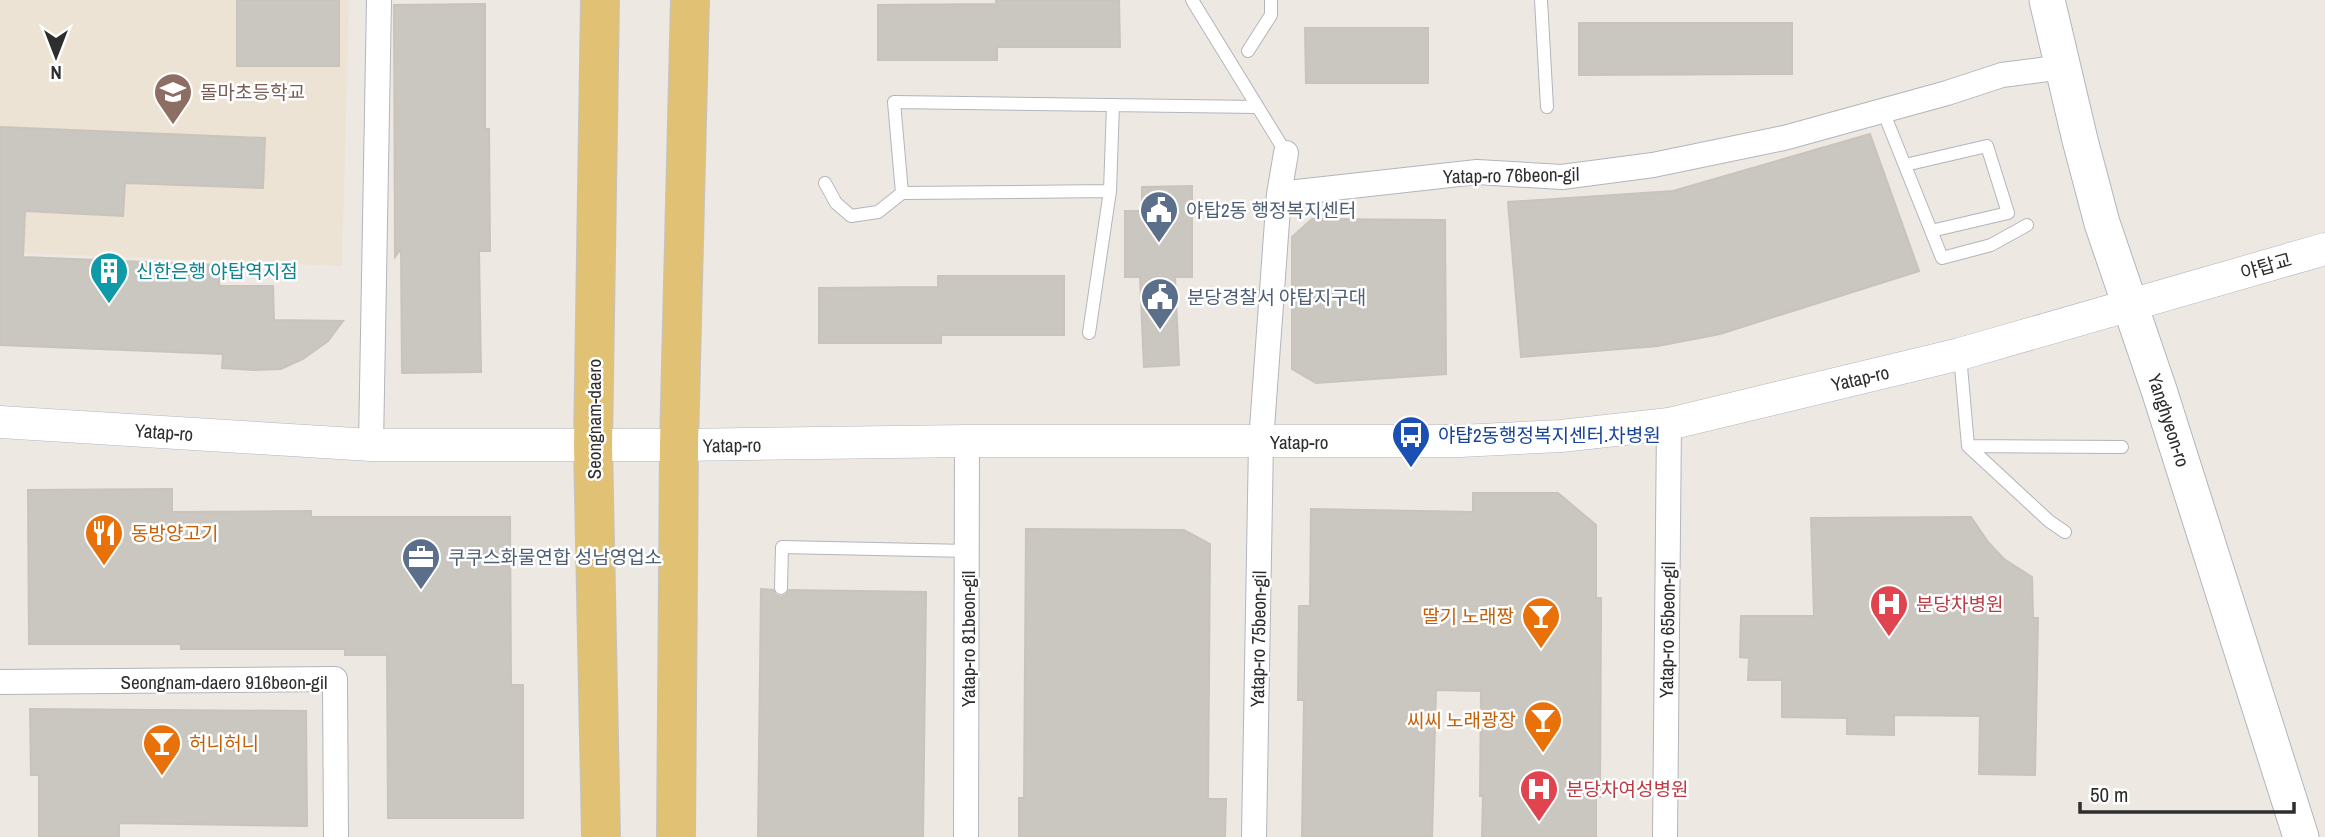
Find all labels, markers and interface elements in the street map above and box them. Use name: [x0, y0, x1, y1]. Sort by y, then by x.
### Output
north arrow: [21, 21, 91, 91]
text: N: [50, 60, 62, 86]
school or university icon: 돌마초등학교: [152, 71, 194, 126]
place label: 돌마초등학교: [200, 79, 305, 105]
street label: Yatap-ro 76beon-gil: [1442, 161, 1580, 189]
public building icon: 야탑2동 행정복지센터: [1138, 189, 1180, 244]
place label: 야탑2동 행정복지센터: [1186, 197, 1356, 223]
street label: 야탑교: [2237, 246, 2295, 286]
building icon: 신한은행 야탑역지점: [88, 250, 130, 305]
place label: 신한은행 야탑역지점: [136, 258, 298, 284]
public building icon: 분당경찰서 야탑지구대: [1139, 276, 1181, 331]
place label: 분당경찰서 야탑지구대: [1187, 284, 1366, 310]
street label: Seongnam-daero: [581, 359, 607, 479]
street label: Yatap-ro: [1829, 359, 1891, 397]
street label: Yanghyeon-ro: [2142, 370, 2196, 470]
bus stop icon: 야턉2동행정복지센터.차병원: [1390, 414, 1432, 469]
street label: Yatap-ro: [134, 417, 194, 447]
place label: 야턉2동행정복지센터.차병원: [1438, 422, 1661, 448]
street label: Yatap-ro: [1270, 429, 1328, 455]
street label: Yatap-ro: [702, 431, 762, 459]
restaurant icon: 동방양고기: [83, 512, 125, 567]
place label: 동방양고기: [131, 520, 218, 546]
office icon: 쿠쿠스화물연합 성남영업소: [400, 536, 442, 591]
place label: 쿠쿠스화물연합 성남영업소: [448, 544, 662, 570]
street label: Yatap-ro 65beon-gil: [1653, 561, 1681, 699]
street label: Yatap-ro 75beon-gil: [1244, 570, 1272, 708]
street label: Yatap-ro 81beon-gil: [955, 571, 981, 707]
hospital icon: 분당차병원: [1868, 583, 1910, 638]
place label: 분당차병원: [1916, 591, 2003, 617]
bar icon: 딸기 노래짱: [1520, 595, 1562, 650]
place label: 딸기 노래짱: [1422, 603, 1514, 629]
street label: Seongnam-daero 916beon-gil: [120, 669, 328, 695]
bar icon: 씨씨 노래광장: [1522, 699, 1564, 754]
place label: 씨씨 노래광장: [1407, 707, 1516, 733]
bar icon: 허니허니: [141, 722, 183, 777]
place label: 허니허니: [189, 730, 259, 756]
hospital icon: 분당차여성병원: [1518, 768, 1560, 823]
scale bar: [2080, 770, 2294, 814]
place label: 분당차여성병원: [1566, 776, 1688, 802]
text: 50 m: [2090, 780, 2128, 809]

